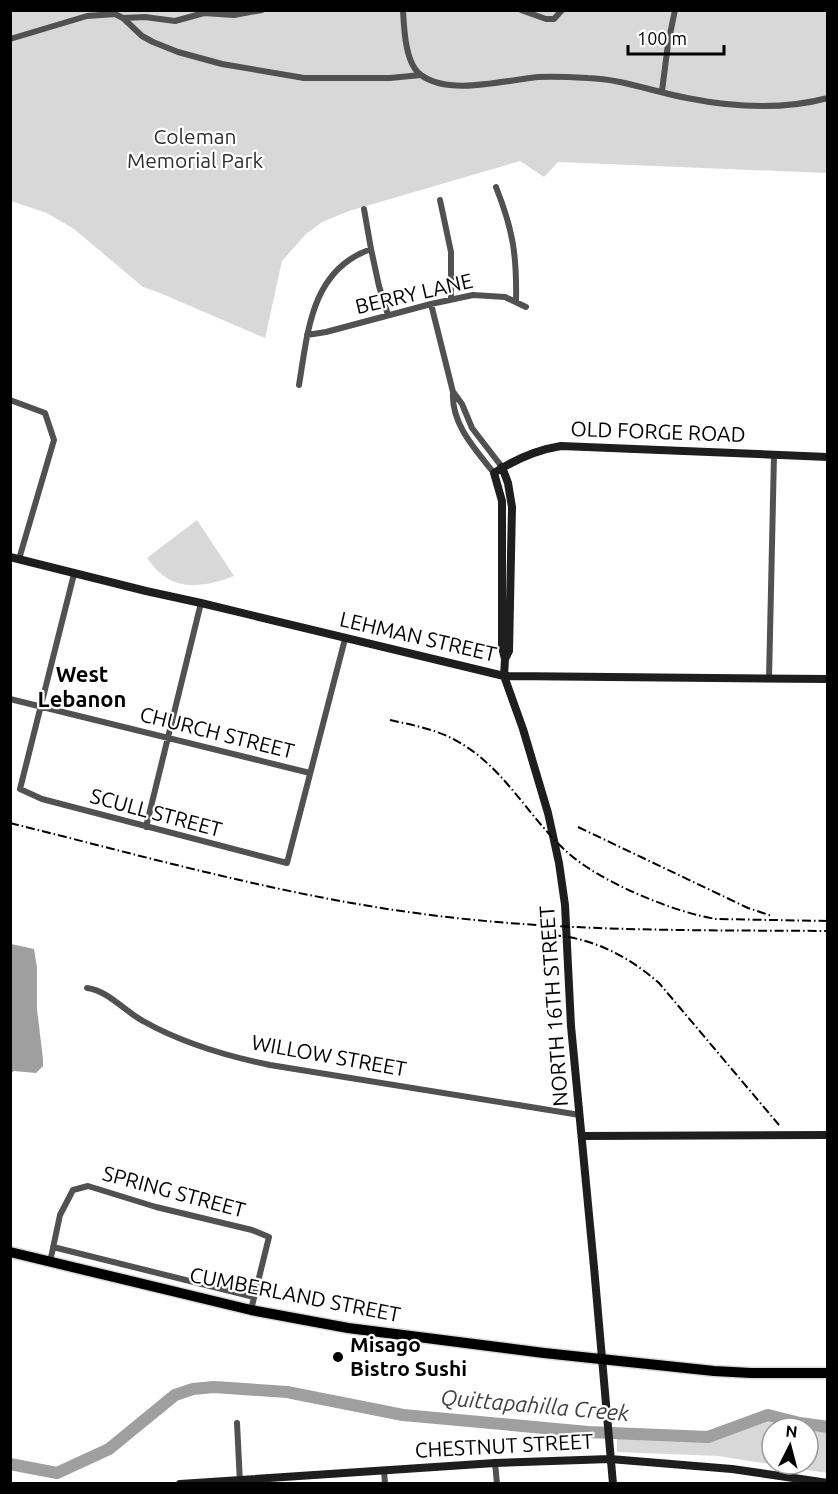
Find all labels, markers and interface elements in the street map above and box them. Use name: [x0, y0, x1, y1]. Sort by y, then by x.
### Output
scale bar: [628, 18, 724, 56]
text: 100 m: [637, 28, 687, 48]
park label: Coleman Memorial Park: [127, 124, 263, 172]
street label: BERRY LANE: [353, 268, 475, 318]
street label: OLD FORGE ROAD: [570, 416, 746, 446]
street label: LEHMAN STREET: [338, 606, 499, 666]
district label: West Lebanon: [38, 661, 126, 711]
street label: CHURCH STREET: [138, 701, 297, 763]
street label: SCULL STREET: [88, 783, 225, 841]
street label: NORTH 16TH STREET: [534, 905, 572, 1107]
street label: WILLOW STREET: [250, 1030, 409, 1081]
street label: SPRING STREET: [100, 1160, 249, 1222]
street label: CUMBERLAND STREET: [188, 1262, 403, 1326]
place label: Misago Bistro Sushi: [350, 1332, 467, 1380]
marker: Misago Bistro Sushi: [331, 1350, 345, 1364]
water label: Quittapahilla Creek: [440, 1384, 631, 1425]
north arrow: [760, 1416, 820, 1476]
text: N: [785, 1422, 798, 1441]
street label: CHESTNUT STREET: [414, 1428, 594, 1462]

